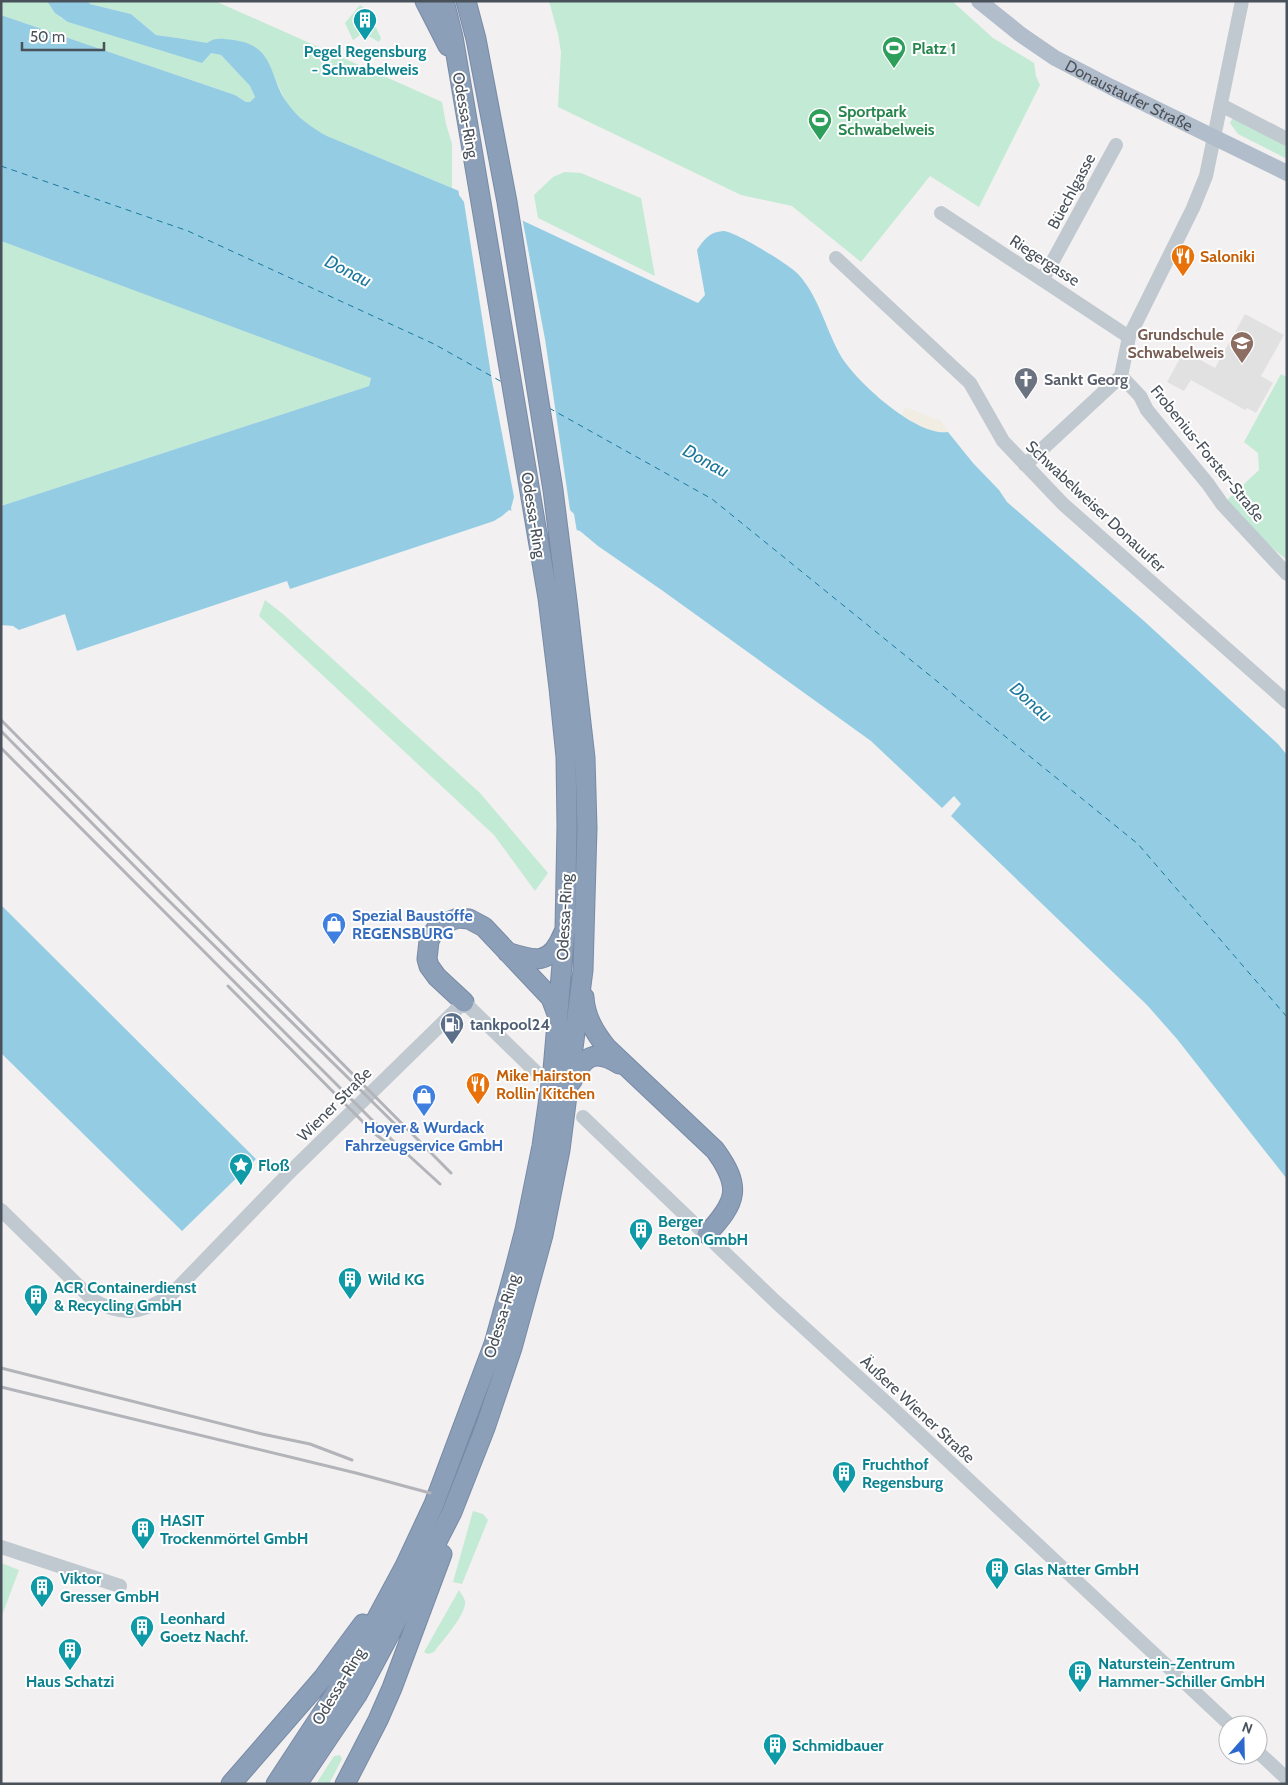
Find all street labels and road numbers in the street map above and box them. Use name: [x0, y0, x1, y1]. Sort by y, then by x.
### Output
street label: Donaustaufer Straße: [1062, 56, 1196, 135]
street label: Odessa-Ring: [449, 71, 483, 161]
street label: Büechlgasse: [1044, 150, 1099, 232]
street label: Riegergasse: [1006, 231, 1083, 290]
street label: Frobenius-Forster-Straße: [1147, 381, 1268, 525]
street label: Schwabelweiser Donauufer: [1022, 437, 1170, 577]
street label: Odessa-Ring: [517, 471, 550, 560]
street label: Odessa-Ring: [553, 872, 576, 961]
street label: Wiener Straße: [293, 1063, 375, 1145]
street label: Odessa-Ring: [480, 1271, 524, 1360]
street label: Äußere Wiener Straße: [857, 1352, 979, 1467]
street label: Odessa-Ring: [308, 1643, 369, 1728]

